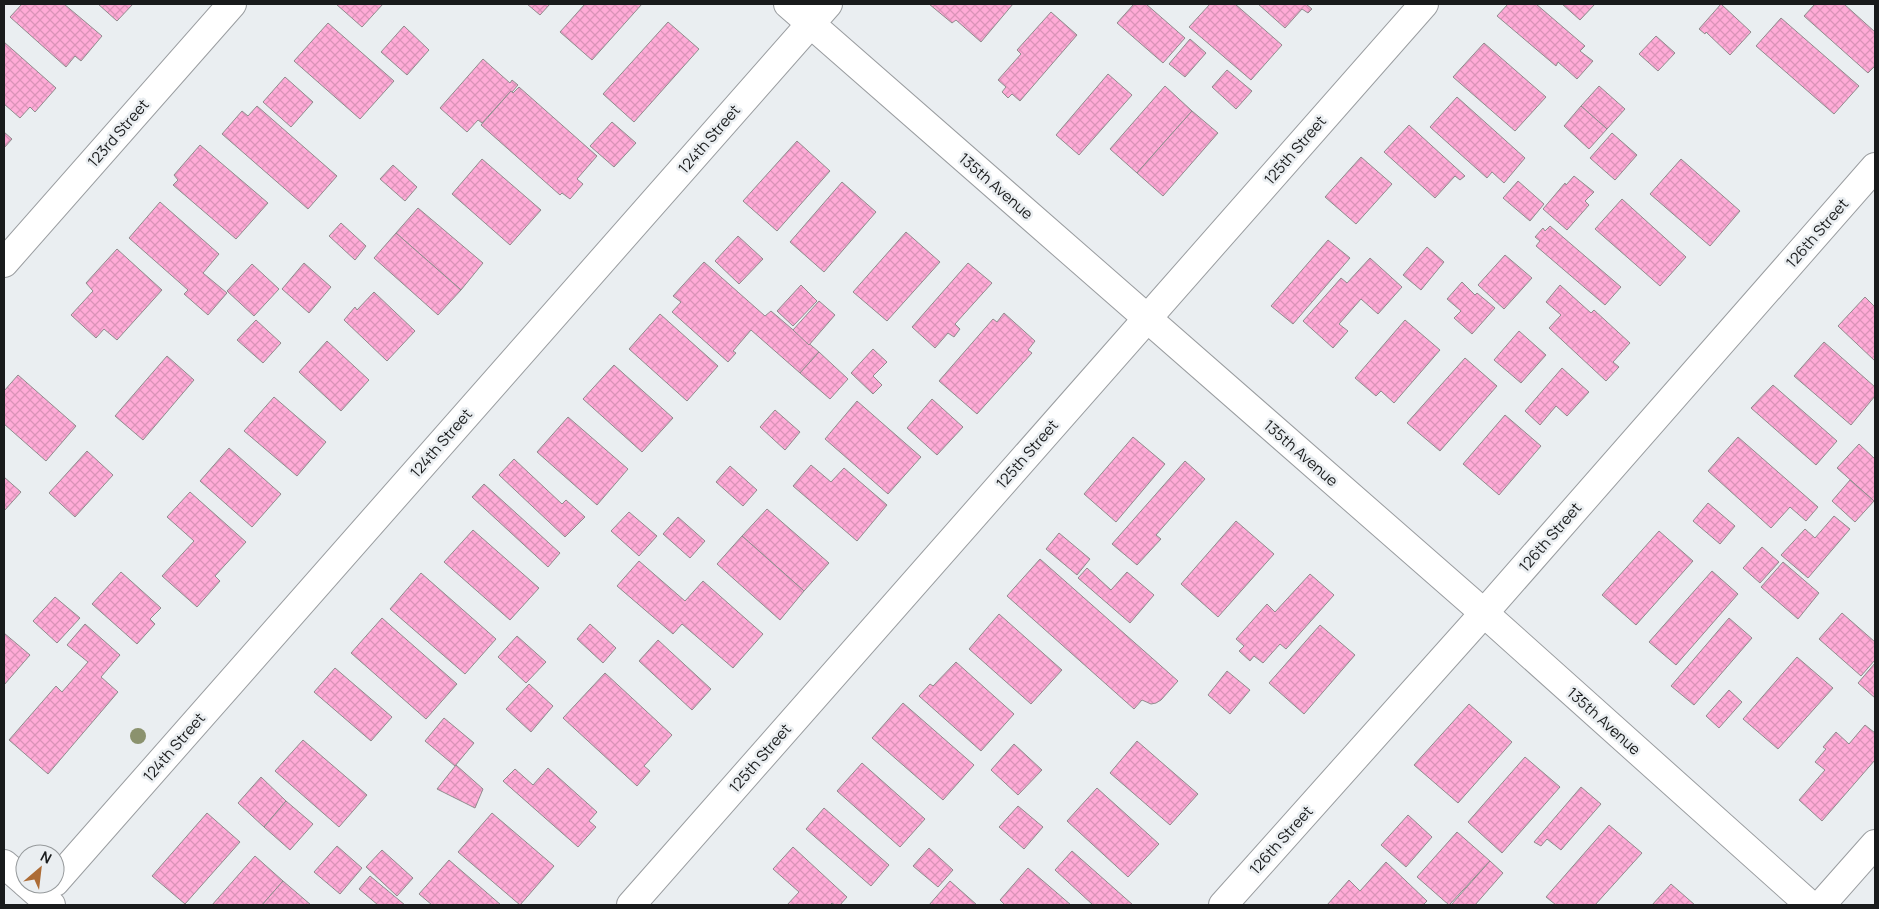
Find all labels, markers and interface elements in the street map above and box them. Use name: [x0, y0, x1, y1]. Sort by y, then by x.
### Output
street label: 123rd Street: [83, 94, 153, 172]
street label: 124th Street: [673, 100, 745, 178]
street label: 125th Street: [1259, 111, 1331, 189]
street label: 135th Avenue: [954, 148, 1038, 224]
street label: 126th Street: [1781, 194, 1853, 272]
street label: 124th Street: [405, 404, 477, 482]
street label: 125th Street: [991, 415, 1063, 493]
street label: 135th Avenue: [1259, 415, 1343, 491]
street label: 126th Street: [1514, 498, 1586, 576]
street label: 135th Avenue: [1563, 682, 1645, 760]
street label: 124th Street: [138, 708, 210, 786]
street label: 125th Street: [724, 719, 796, 797]
street label: 126th Street: [1245, 801, 1317, 879]
north arrow: [15, 844, 65, 894]
text: N: [37, 846, 55, 868]

